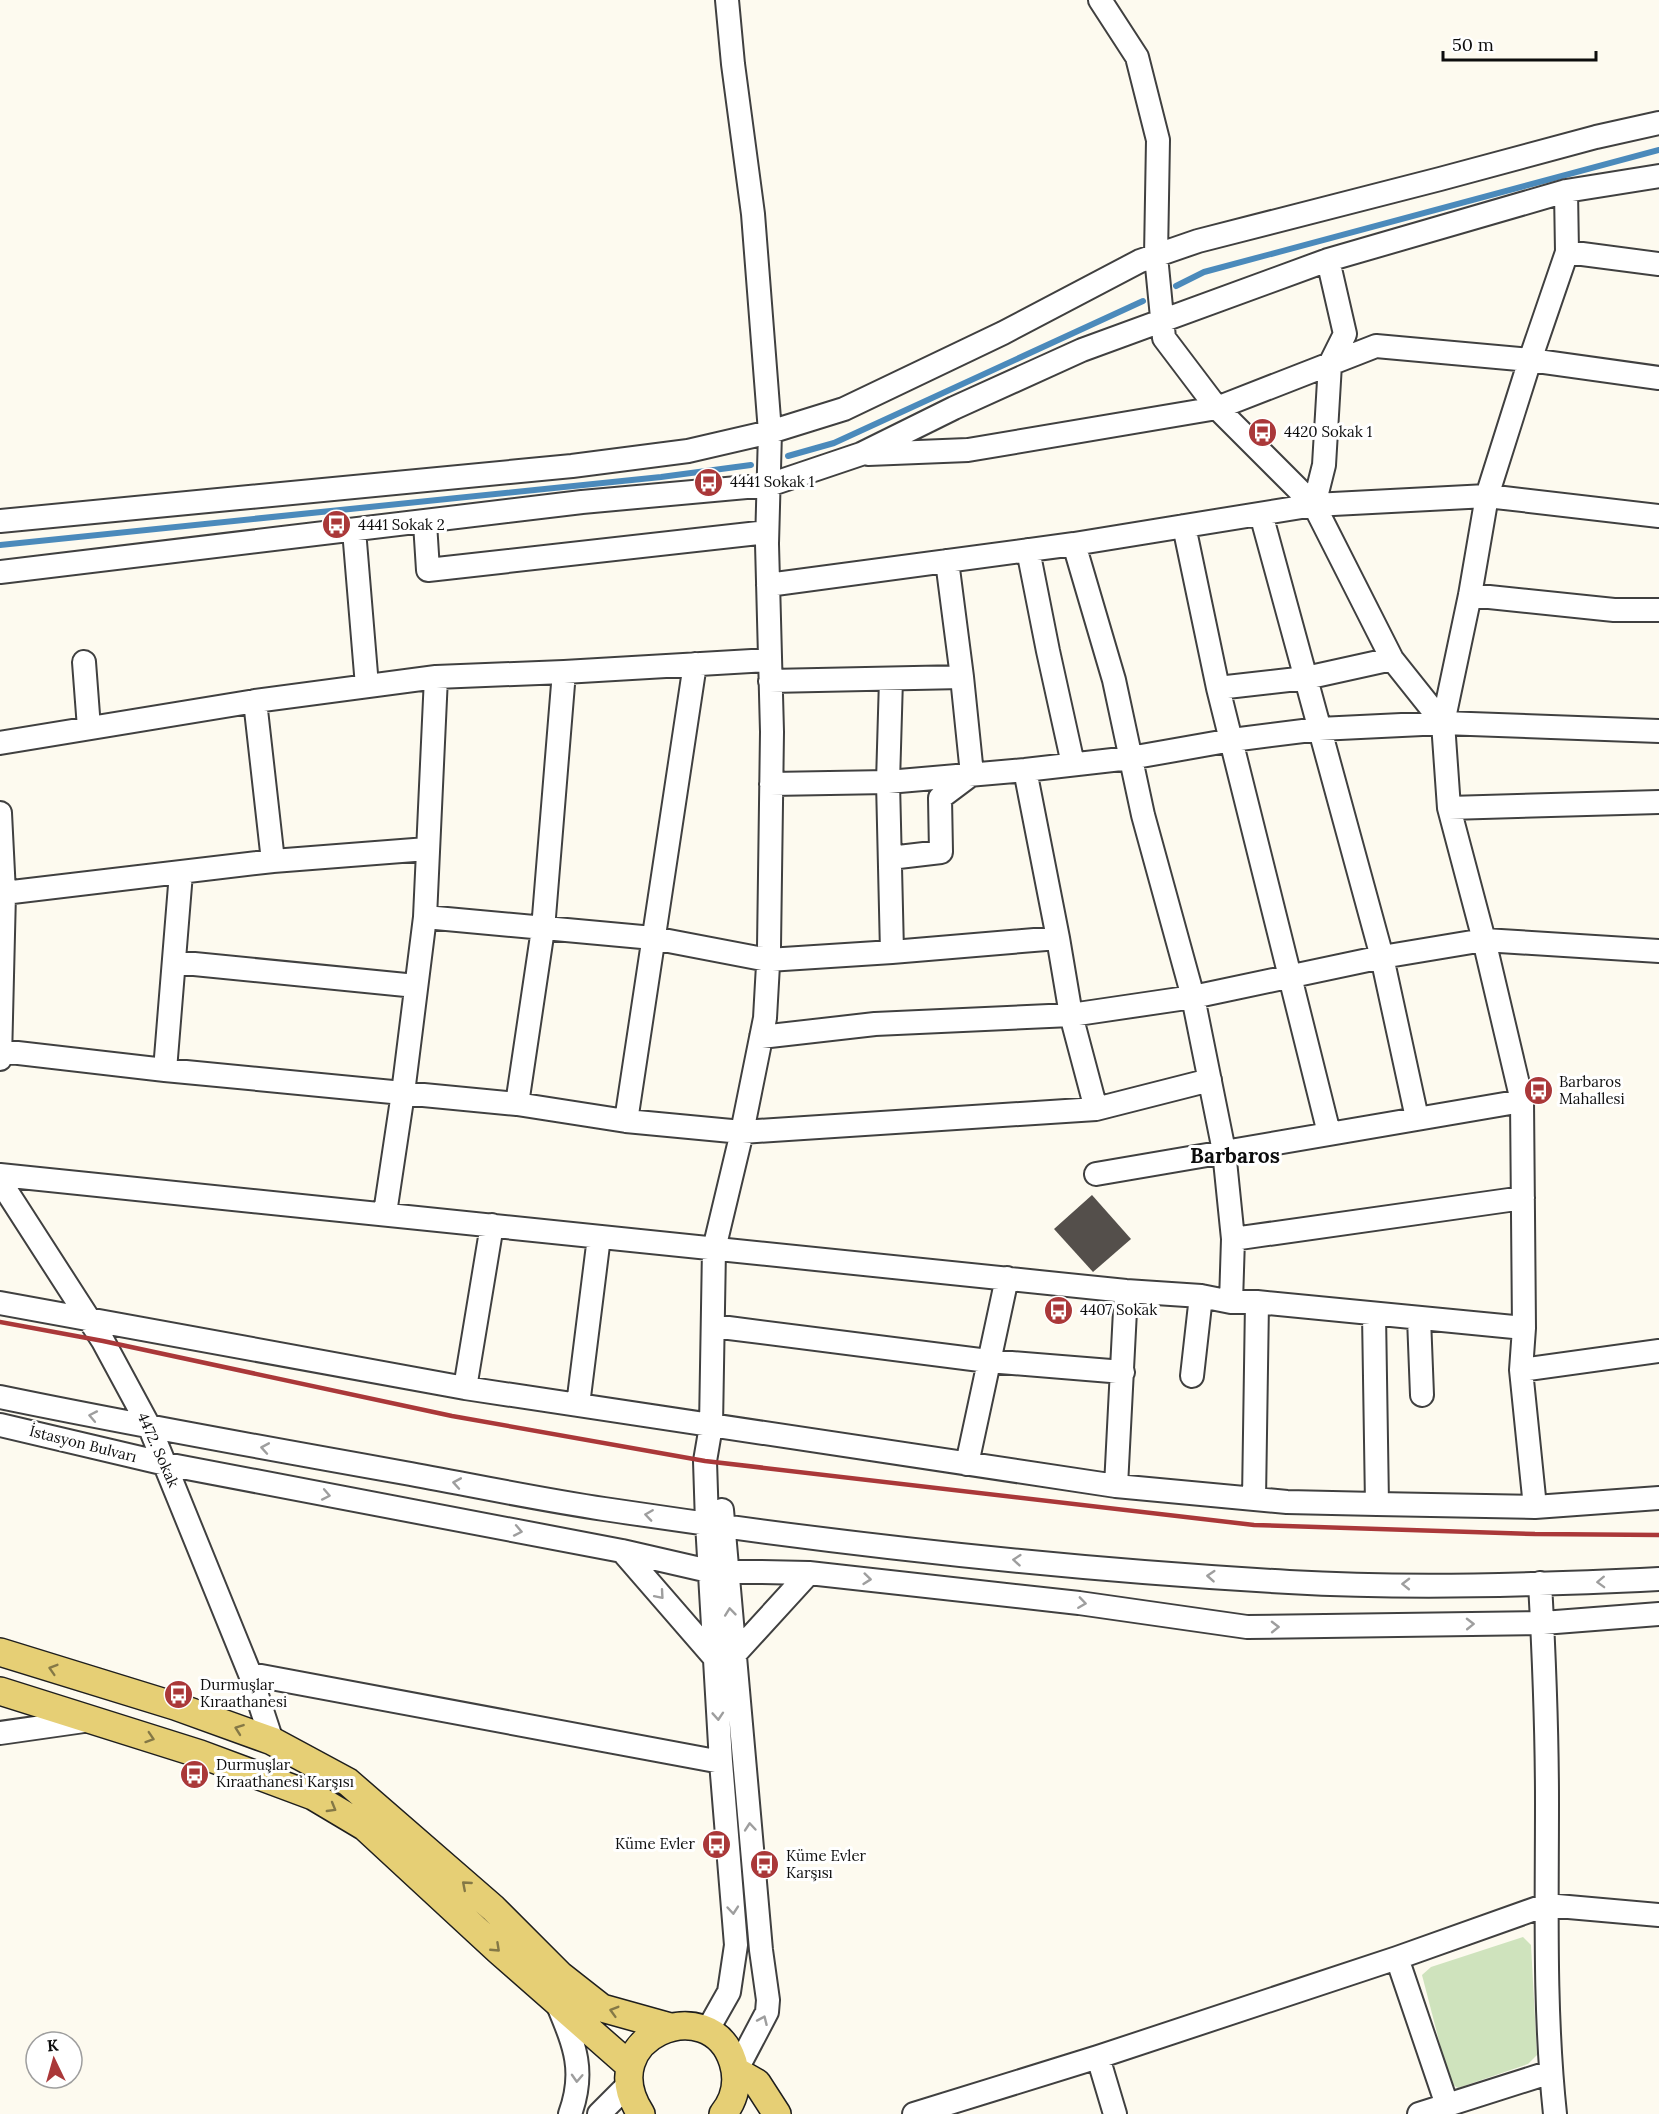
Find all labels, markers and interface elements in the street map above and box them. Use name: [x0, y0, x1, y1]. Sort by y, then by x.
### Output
scale bar: [1443, 24, 1596, 62]
text: 50 m: [1452, 33, 1494, 56]
bus stop icon: 4420 Sokak 1: [1247, 416, 1279, 448]
place label: 4420 Sokak 1: [1284, 422, 1372, 441]
bus stop icon: 4441 Sokak 1: [693, 466, 725, 498]
place label: 4441 Sokak 1: [730, 472, 814, 491]
bus stop icon: 4441 Sokak 2: [321, 509, 353, 541]
place label: 4441 Sokak 2: [358, 515, 445, 534]
place label: Barbaros Mahallesi: [1559, 1072, 1625, 1108]
bus stop icon: Barbaros Mahallesi: [1522, 1075, 1554, 1107]
district label: Barbaros: [1190, 1142, 1280, 1169]
bus stop icon: 4407 Sokak: [1043, 1294, 1075, 1326]
place label: 4407 Sokak: [1080, 1300, 1157, 1319]
street label: 4472. Sokak: [134, 1409, 183, 1490]
one-way arrow: [88, 1410, 98, 1423]
street label: İstasyon Bulvarı: [27, 1421, 139, 1466]
one-way arrow: [260, 1442, 270, 1455]
one-way arrow: [452, 1477, 462, 1490]
one-way arrow: [321, 1488, 331, 1501]
one-way arrow: [644, 1510, 654, 1522]
one-way arrow: [513, 1524, 523, 1537]
one-way arrow: [1012, 1554, 1021, 1567]
one-way arrow: [1206, 1570, 1215, 1583]
one-way arrow: [863, 1573, 872, 1585]
one-way arrow: [1596, 1576, 1605, 1588]
one-way arrow: [1401, 1578, 1410, 1590]
one-way arrow: [653, 1588, 664, 1599]
one-way arrow: [1077, 1597, 1086, 1609]
one-way arrow: [724, 1607, 737, 1616]
one-way arrow: [1466, 1617, 1475, 1630]
one-way arrow: [1271, 1621, 1280, 1633]
one-way arrow: [48, 1664, 59, 1676]
place label: Durmuşlar Kıraathanesi: [200, 1675, 287, 1711]
bus stop icon: Durmuşlar Kıraathanesi: [163, 1678, 195, 1710]
one-way arrow: [711, 1711, 724, 1720]
one-way arrow: [234, 1724, 245, 1736]
one-way arrow: [144, 1731, 155, 1743]
place label: Durmuşlar Kıraathanesi Karşısı: [216, 1755, 354, 1791]
bus stop icon: Durmuşlar Kıraathanesi Karşısı: [179, 1758, 211, 1790]
one-way arrow: [326, 1800, 336, 1812]
one-way arrow: [744, 1822, 757, 1831]
bus stop icon: Küme Evler: [700, 1828, 732, 1860]
place label: Küme Evler: [615, 1834, 695, 1853]
place label: Küme Evler Karşısı: [786, 1846, 867, 1882]
bus stop icon: Küme Evler Karşısı: [749, 1849, 781, 1881]
one-way arrow: [462, 1881, 473, 1892]
one-way arrow: [726, 1906, 739, 1915]
one-way arrow: [489, 1941, 499, 1952]
one-way arrow: [609, 2006, 620, 2018]
one-way arrow: [756, 2015, 768, 2026]
north arrow: [24, 2030, 84, 2090]
text: K: [46, 2035, 60, 2056]
one-way arrow: [571, 2074, 584, 2083]

